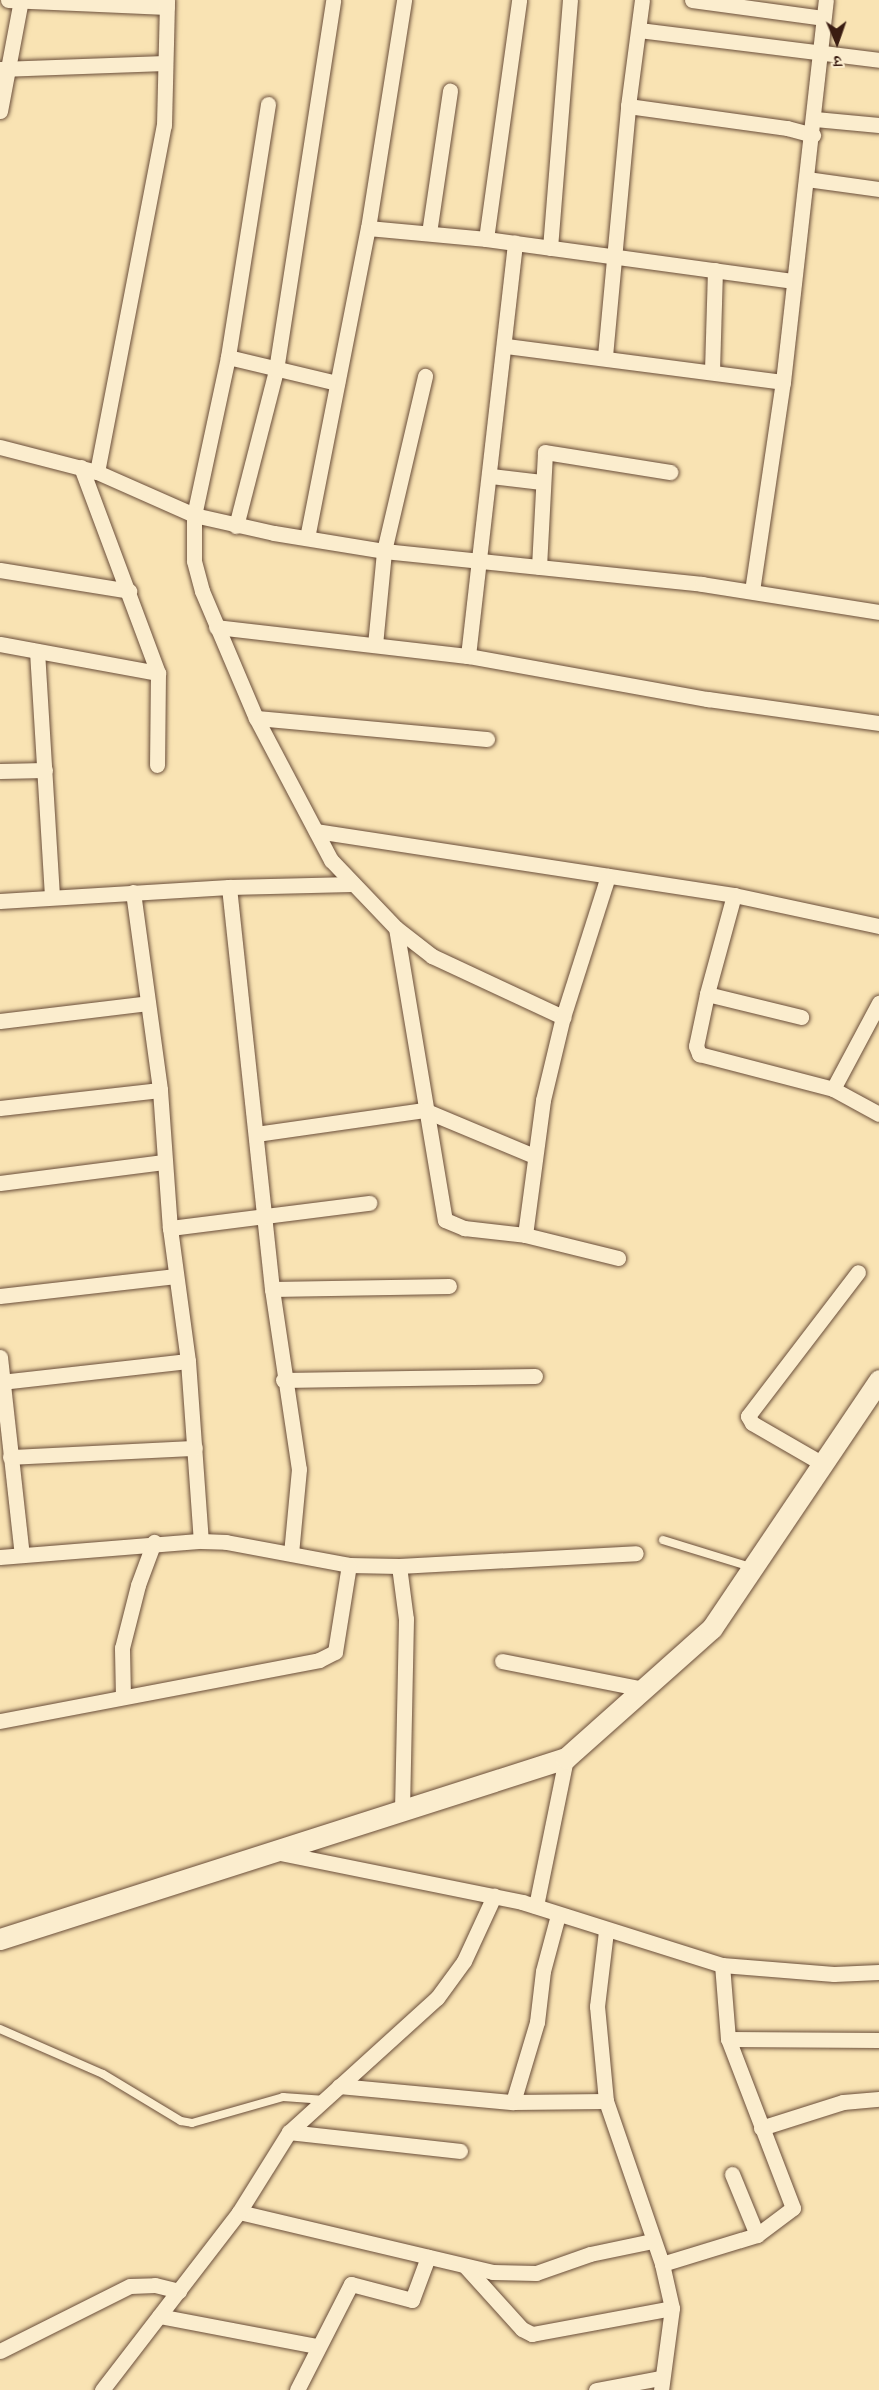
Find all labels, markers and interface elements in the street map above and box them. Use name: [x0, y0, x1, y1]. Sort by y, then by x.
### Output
north arrow: [807, 12, 867, 72]
text: उ: [833, 50, 842, 70]

